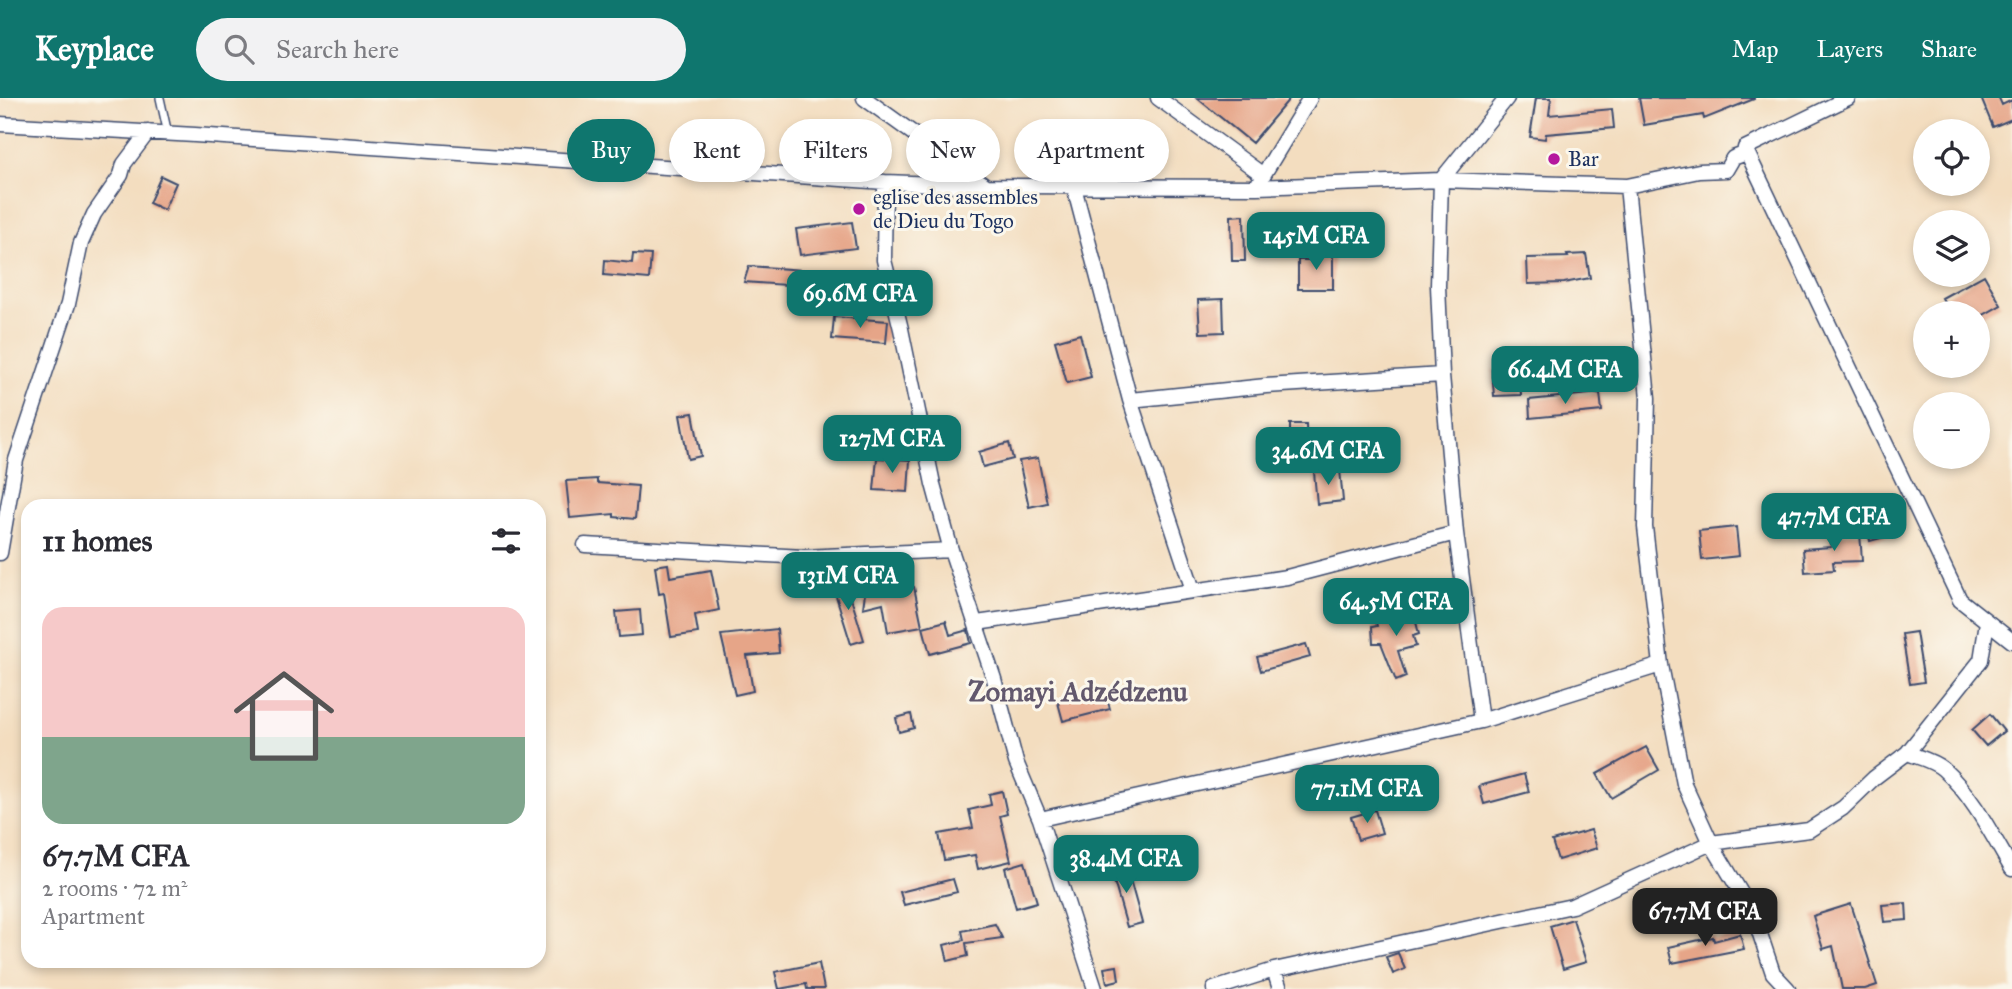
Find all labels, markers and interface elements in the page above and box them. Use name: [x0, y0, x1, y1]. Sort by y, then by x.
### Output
search box: [196, 18, 686, 81]
text: Keyplace: [35, 29, 154, 69]
icon: search: [220, 30, 258, 68]
text: Search here: [276, 33, 399, 65]
text: Map: [1732, 34, 1779, 64]
text: Layers: [1817, 34, 1883, 64]
text: Share: [1921, 34, 1977, 64]
chip: Buy: [567, 119, 655, 182]
chip: Rent: [669, 119, 765, 182]
chip: Filters: [779, 119, 892, 182]
chip: New: [906, 119, 1000, 182]
chip: Apartment: [1014, 119, 1169, 182]
map controls: [1913, 119, 1990, 469]
button: locate: [1913, 119, 1990, 196]
place label: Bar: [1568, 146, 1599, 172]
marker: Bar: [1546, 151, 1562, 167]
place label: eglise des assembles de Dieu du Togo: [873, 184, 1038, 234]
marker: eglise des assembles de Dieu du Togo: [851, 201, 867, 217]
button: layers: [1913, 210, 1990, 287]
pin: 145M CFA: [1244, 212, 1388, 272]
text: 145M CFA: [1263, 221, 1369, 249]
pin: 69.6M CFA: [780, 271, 940, 330]
text: 69.6M CFA: [803, 279, 917, 307]
button: +: [1913, 301, 1990, 378]
pin: 66.4M CFA: [1485, 346, 1645, 406]
text: 66.4M CFA: [1507, 355, 1623, 383]
button: −: [1913, 392, 1990, 469]
pin: 127M CFA: [820, 416, 964, 475]
text: 127M CFA: [839, 424, 945, 452]
pin: 34.6M CFA: [1248, 428, 1408, 487]
text: 34.6M CFA: [1272, 436, 1384, 464]
pin: 47.7M CFA: [1754, 494, 1914, 553]
text: 47.7M CFA: [1777, 502, 1891, 530]
icon: filters: [487, 522, 525, 560]
text: 11 homes: [42, 523, 153, 559]
pin: 131M CFA: [776, 552, 920, 612]
text: 131M CFA: [797, 561, 899, 589]
pin: 64.5M CFA: [1316, 578, 1476, 638]
text: 64.5M CFA: [1339, 587, 1453, 615]
icon: home: [221, 653, 347, 779]
district label: Zomayi Adzédzenu: [968, 674, 1188, 709]
pin: 77.1M CFA: [1287, 766, 1447, 825]
text: 77.1M CFA: [1311, 774, 1423, 802]
pin: 38.4M CFA: [1046, 836, 1206, 895]
text: 67.7M CFA: [42, 838, 190, 874]
text: 38.4M CFA: [1070, 844, 1182, 872]
text: 2 rooms · 72 m²: [42, 874, 187, 902]
pin: 67.7M CFA: [1625, 888, 1785, 948]
text: 67.7M CFA: [1648, 897, 1762, 925]
text: Apartment: [42, 902, 145, 930]

